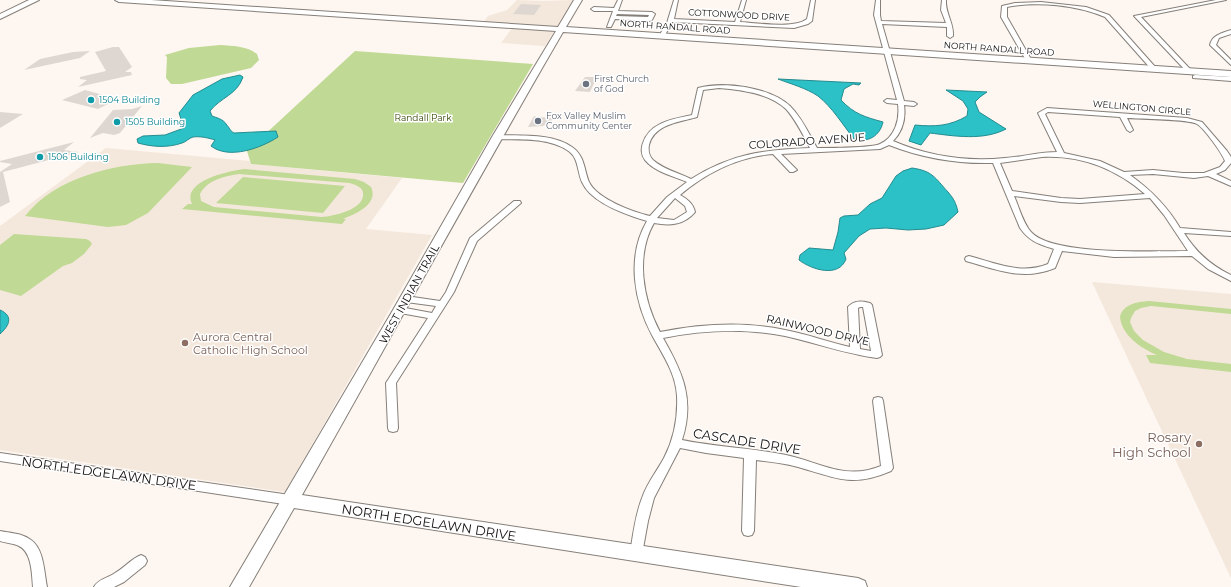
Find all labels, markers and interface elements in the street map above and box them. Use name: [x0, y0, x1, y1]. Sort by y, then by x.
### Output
street label: COTTONWOOD DRIVE: [688, 6, 790, 23]
street label: NORTH RANDALL ROAD: [619, 17, 731, 36]
street label: NORTH RANDALL ROAD: [943, 39, 1055, 58]
place label: First Church of God: [594, 73, 649, 94]
marker: First Church of God: [581, 79, 591, 89]
place label: 1504 Building: [99, 94, 160, 105]
marker: 1504 Building: [86, 95, 96, 105]
street label: WELLINGTON CIRCLE: [1092, 98, 1192, 117]
place label: Fox Valley Muslim Community Center: [546, 110, 633, 131]
park label: Randall Park: [394, 112, 452, 123]
place label: 1505 Building: [125, 116, 185, 127]
marker: Fox Valley Muslim Community Center: [533, 116, 543, 126]
marker: 1505 Building: [112, 117, 122, 127]
street label: COLORADO AVENUE: [748, 130, 866, 152]
place label: 1506 Building: [48, 151, 109, 162]
marker: 1506 Building: [35, 152, 45, 162]
street label: WEST INDIAN TRAIL: [376, 241, 442, 346]
street label: RAINWOOD DRIVE: [765, 311, 871, 349]
place label: Aurora Central Catholic High School: [193, 330, 308, 357]
marker: Aurora Central Catholic High School: [180, 338, 190, 348]
street label: CASCADE DRIVE: [692, 425, 802, 457]
place label: Rosary High School: [1112, 429, 1192, 460]
marker: Rosary High School: [1194, 439, 1204, 449]
street label: NORTH EDGELAWN DRIVE: [20, 453, 198, 493]
street label: NORTH EDGELAWN DRIVE: [341, 500, 517, 544]

